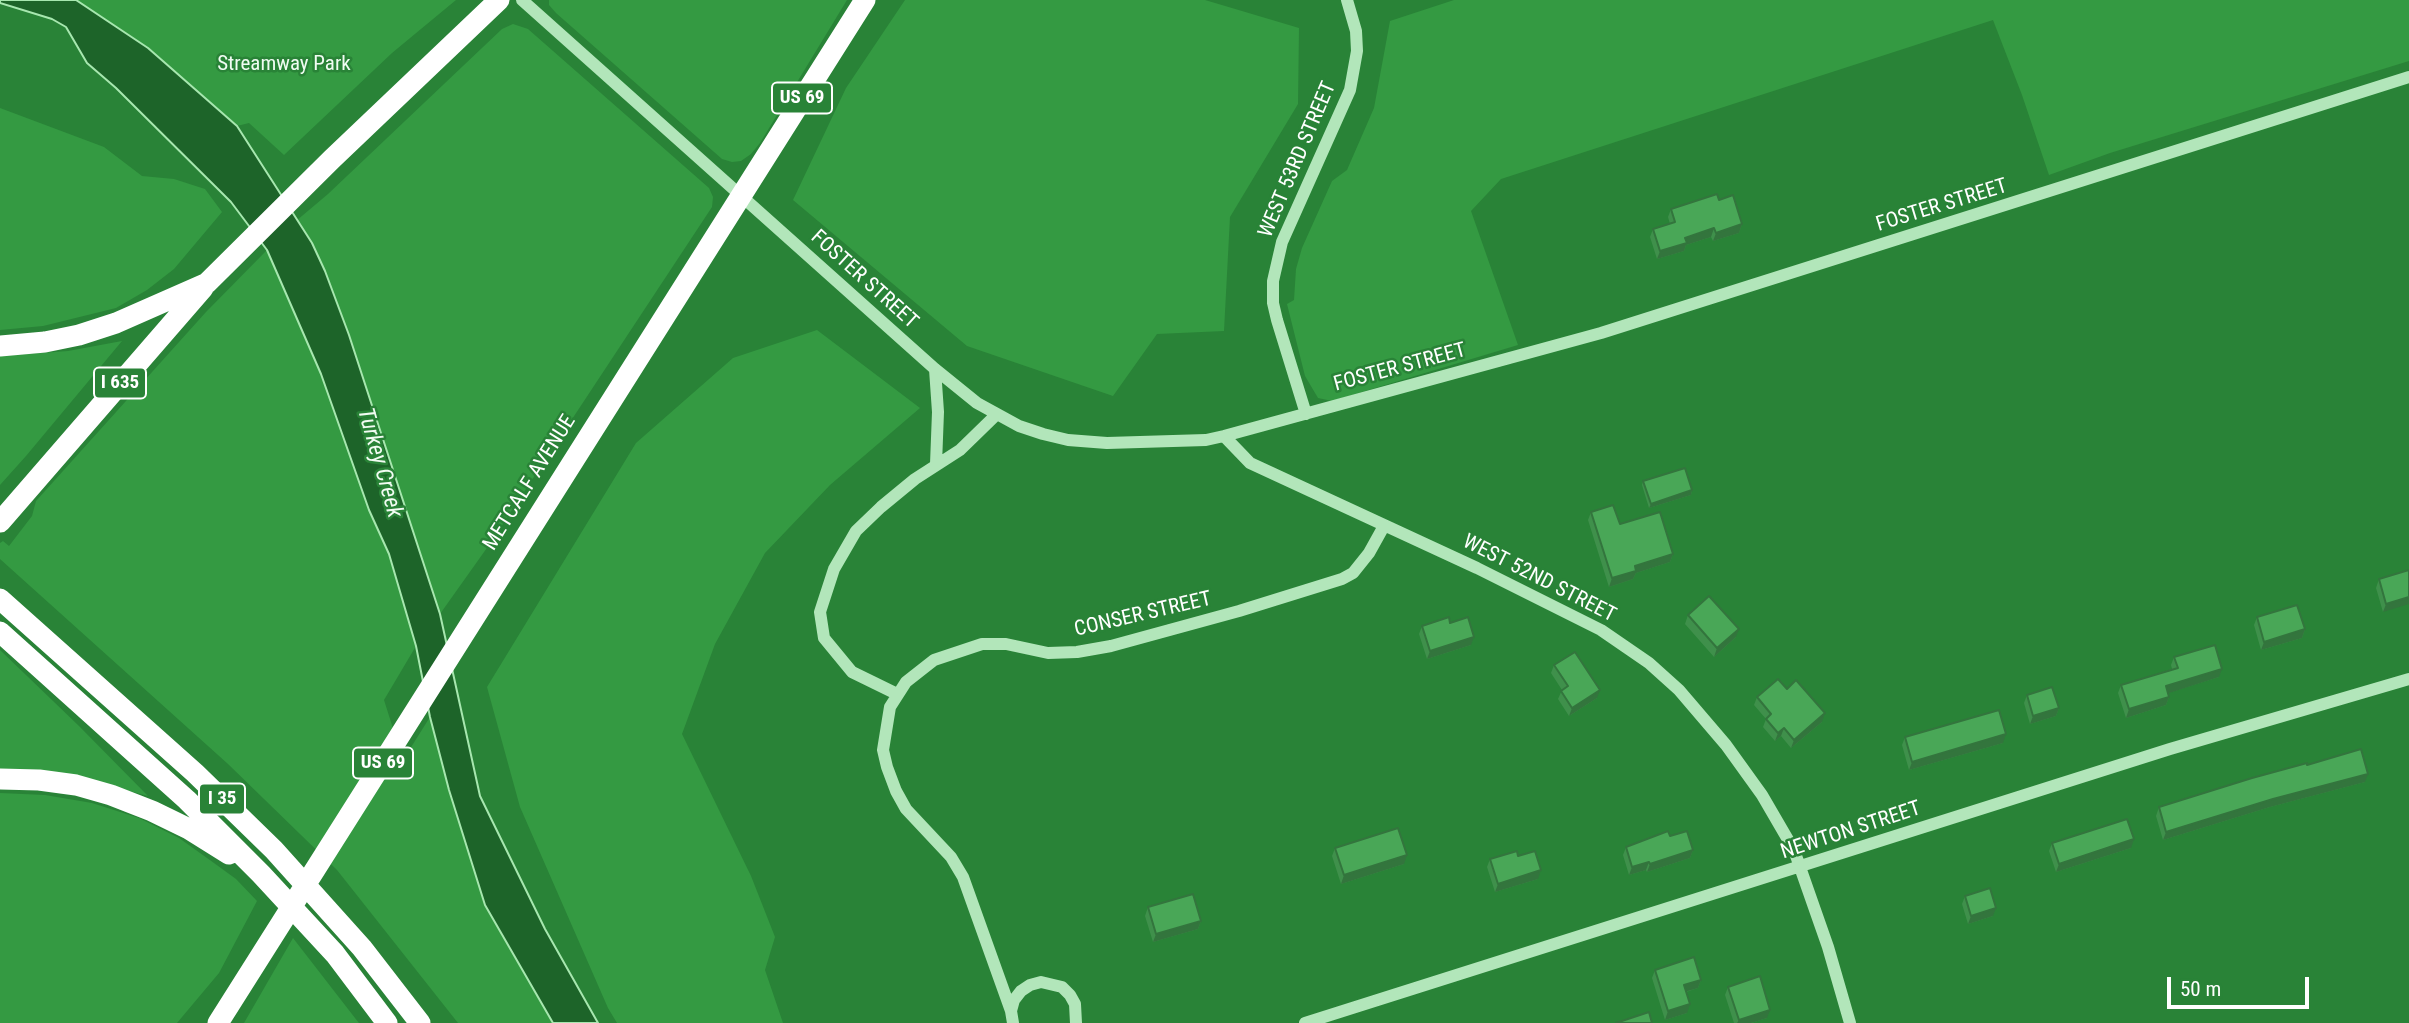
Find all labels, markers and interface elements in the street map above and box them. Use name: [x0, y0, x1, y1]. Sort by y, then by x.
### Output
park label: Streamway Park: [217, 52, 351, 78]
street label: WEST 53RD STREET: [1254, 78, 1342, 242]
road number: US 69: [772, 82, 832, 114]
street label: FOSTER STREET: [1873, 174, 2011, 238]
street label: FOSTER STREET: [805, 225, 923, 335]
street label: FOSTER STREET: [1331, 338, 1469, 398]
road number: I 635: [94, 368, 146, 398]
water label: Turkey Creek: [350, 405, 408, 521]
street label: METCALF AVENUE: [478, 411, 582, 555]
street label: WEST 52ND STREET: [1458, 530, 1620, 628]
street label: CONSER STREET: [1072, 587, 1214, 643]
road number: US 69: [353, 748, 413, 778]
road number: I 35: [199, 784, 245, 814]
street label: NEWTON STREET: [1778, 797, 1924, 865]
scale bar: [2171, 964, 2313, 1008]
text: 50 m: [2180, 977, 2221, 1001]

